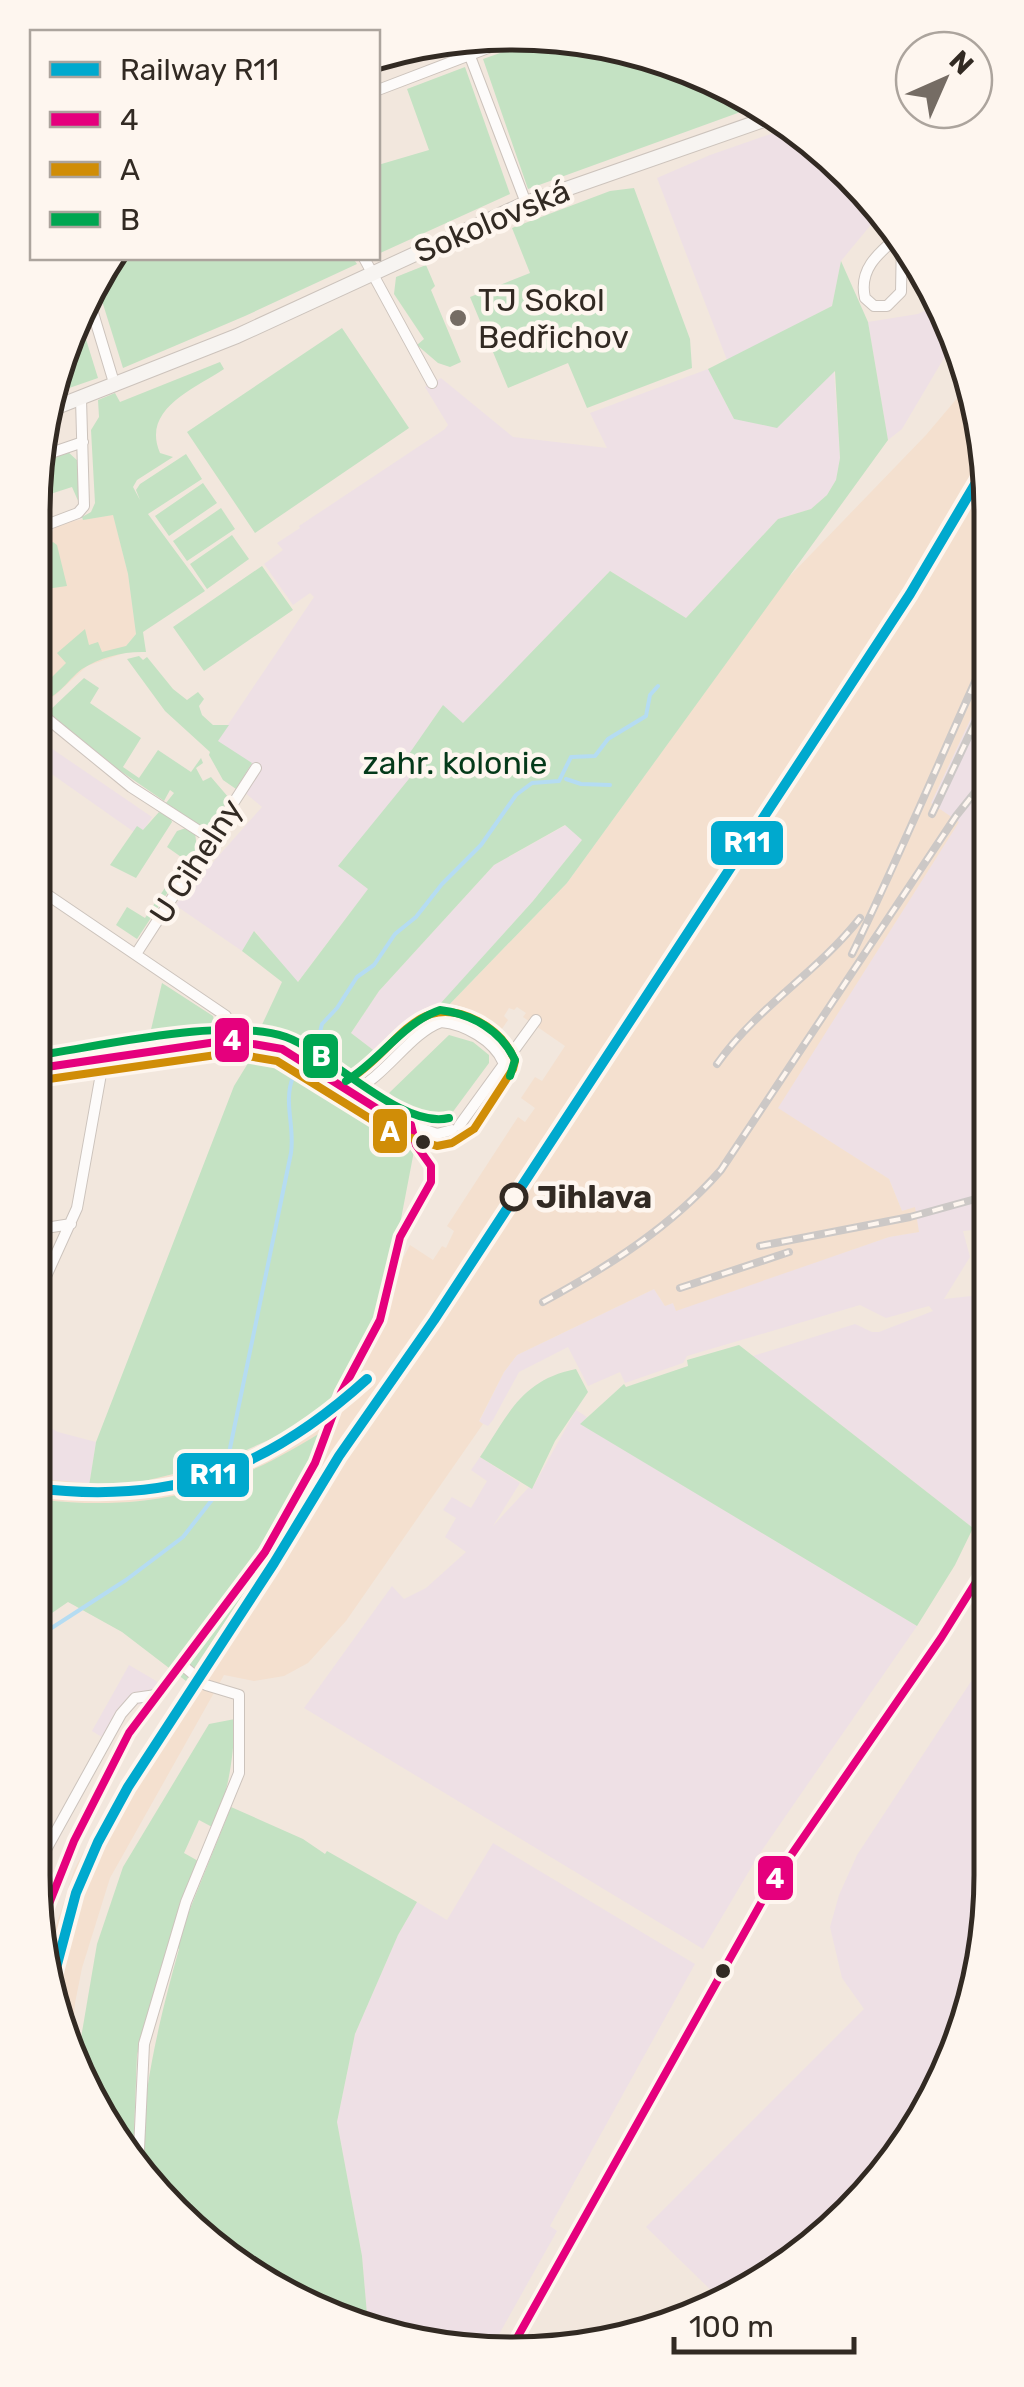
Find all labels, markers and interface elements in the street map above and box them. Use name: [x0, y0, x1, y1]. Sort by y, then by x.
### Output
legend: [30, 30, 380, 260]
north arrow: [894, 30, 994, 130]
text: N: [943, 44, 980, 81]
text: Railway R11: [120, 52, 279, 88]
text: 4: [120, 102, 139, 138]
text: A: [120, 152, 140, 188]
street label: Sokolovská: [408, 171, 576, 271]
text: B: [120, 202, 140, 238]
place label: TJ Sokol Bedřichov: [478, 281, 629, 356]
marker: TJ Sokol Bedřichov: [447, 307, 469, 329]
park label: zahr. kolonie: [362, 744, 548, 782]
street label: U Cihelny: [142, 791, 250, 931]
line badge: R11: [709, 819, 785, 867]
text: R11: [723, 826, 771, 859]
line badge: 4: [213, 1016, 251, 1064]
text: 4: [222, 1024, 242, 1057]
line badge: B: [301, 1032, 340, 1080]
text: B: [311, 1040, 331, 1073]
line badge: A: [371, 1107, 409, 1155]
text: A: [380, 1115, 400, 1148]
unlabelled marker: [413, 1132, 433, 1152]
place label: Jihlava: [536, 1178, 652, 1216]
marker: Jihlava: [501, 1184, 527, 1210]
line badge: R11: [175, 1451, 251, 1499]
text: R11: [189, 1458, 237, 1491]
line badge: 4: [756, 1854, 795, 1902]
text: 4: [765, 1862, 785, 1895]
unlabelled marker: [713, 1961, 733, 1981]
scale bar: [674, 2292, 854, 2354]
text: 100 m: [689, 2309, 774, 2345]

